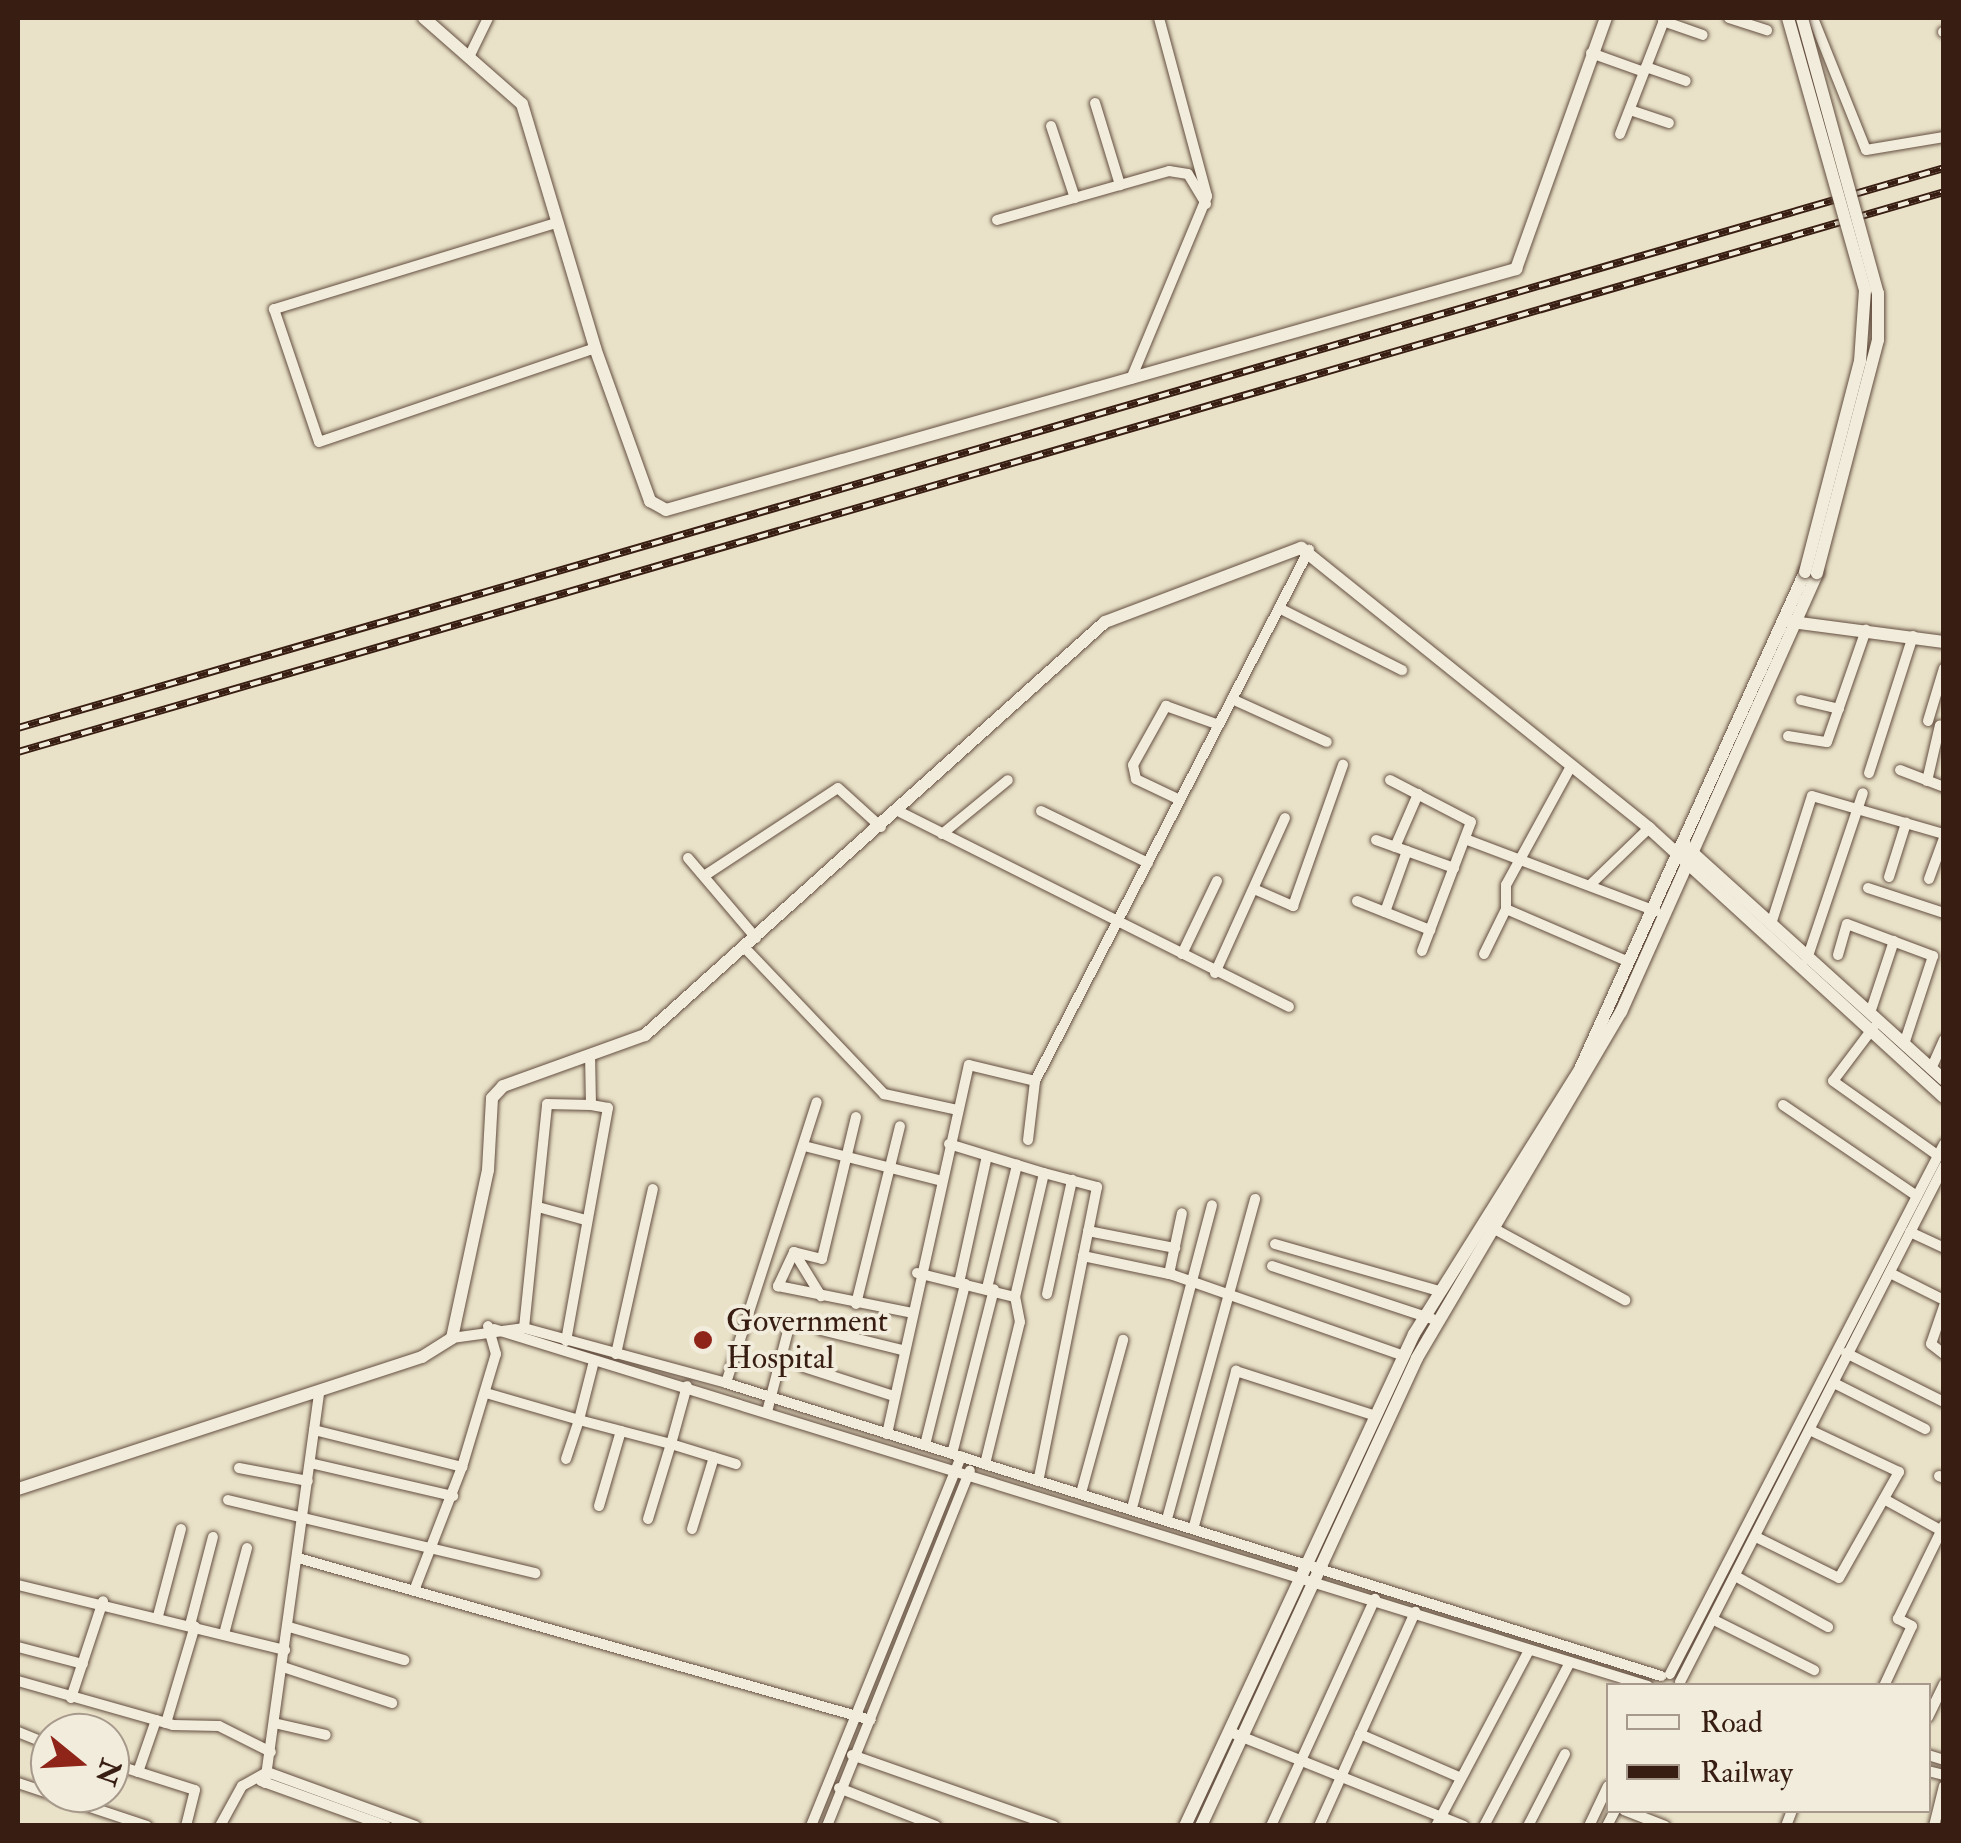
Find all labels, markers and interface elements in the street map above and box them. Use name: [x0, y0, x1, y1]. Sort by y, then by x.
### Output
place label: Government Hospital: [726, 1303, 888, 1378]
marker: Government Hospital: [690, 1327, 716, 1353]
legend: [1606, 1683, 1931, 1813]
text: Road: [1700, 1704, 1763, 1741]
north arrow: [30, 1713, 130, 1813]
text: N: [87, 1754, 128, 1789]
text: Railway: [1700, 1754, 1793, 1791]

